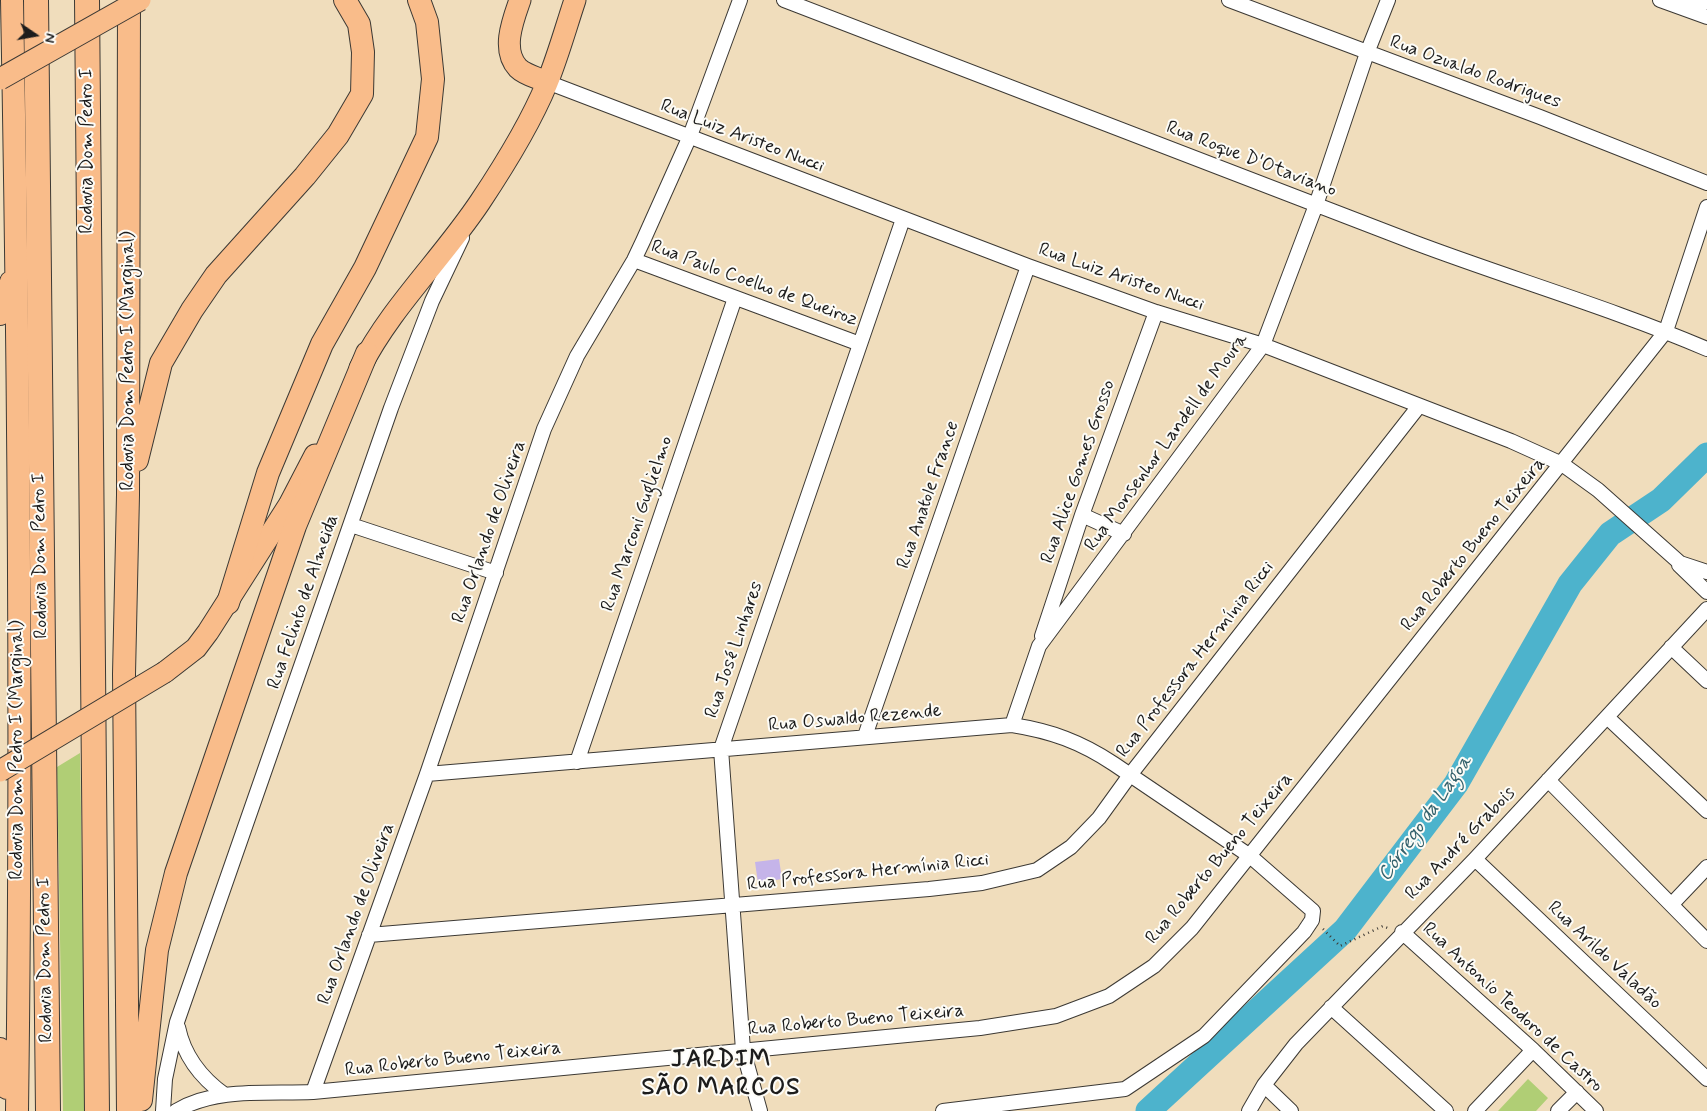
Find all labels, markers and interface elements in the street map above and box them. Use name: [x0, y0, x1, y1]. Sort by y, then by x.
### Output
north arrow: [10, 10, 60, 60]
street label: Rua Ozualdo Rodrigues: [1386, 31, 1564, 115]
text: N: [40, 32, 59, 45]
street label: Rodovia Dom Pedro I: [77, 68, 99, 234]
street label: Rua Luiz Aristeo Nucci: [657, 95, 827, 179]
street label: Rua Roque D'Otaviano: [1163, 117, 1339, 203]
street label: Rodovia Dom Pedro I (Marginal): [118, 231, 140, 491]
street label: Rua Paulo Coelho de Queiroz: [647, 236, 861, 332]
street label: Rua Luiz Aristeo Nucci: [1035, 239, 1207, 317]
street label: Rua Monsenhor Landell de Moura: [1080, 330, 1254, 556]
street label: Rua Alice Gomes Grosso: [1037, 377, 1121, 567]
street label: Rua Anatole France: [893, 418, 965, 572]
street label: Rua Marconi Guglielmo: [597, 433, 679, 615]
street label: Rua Orlando de Oliveira: [448, 438, 532, 626]
street label: Rua Roberto Bueno Teixeira: [1397, 453, 1551, 637]
street label: Rodovia Dom Pedro I: [28, 473, 54, 639]
street label: Rua Felinto de Almeida: [263, 512, 345, 692]
street label: Rua Professora Hermínia Ricci: [1112, 557, 1280, 763]
street label: Rua José Linhares: [701, 579, 769, 721]
street label: Rodovia Dom Pedro I (Marginal): [7, 620, 29, 880]
street label: Rua Oswaldo Rezende: [767, 700, 943, 738]
water label: Córrego da Lagoa: [1374, 752, 1478, 886]
street label: Rua Roberto Bueno Teixeira: [1141, 769, 1299, 949]
street label: Rua André Grabois: [1401, 783, 1521, 905]
street label: Rua Orlando de Oliveira: [314, 820, 400, 1008]
street label: Rua Professora Hermínia Ricci: [746, 849, 990, 897]
street label: Rodovia Dom Pedro I: [33, 877, 59, 1043]
street label: Rua Arildo Valadão: [1542, 897, 1666, 1015]
street label: Rua Antonio Teodoro de Castro: [1417, 918, 1607, 1098]
street label: Rua Roberto Bueno Teixeira: [747, 1000, 965, 1042]
street label: Rua Roberto Bueno Teixeira: [344, 1037, 562, 1083]
district label: JARDIM SÃO MARCOS: [642, 1047, 800, 1103]

